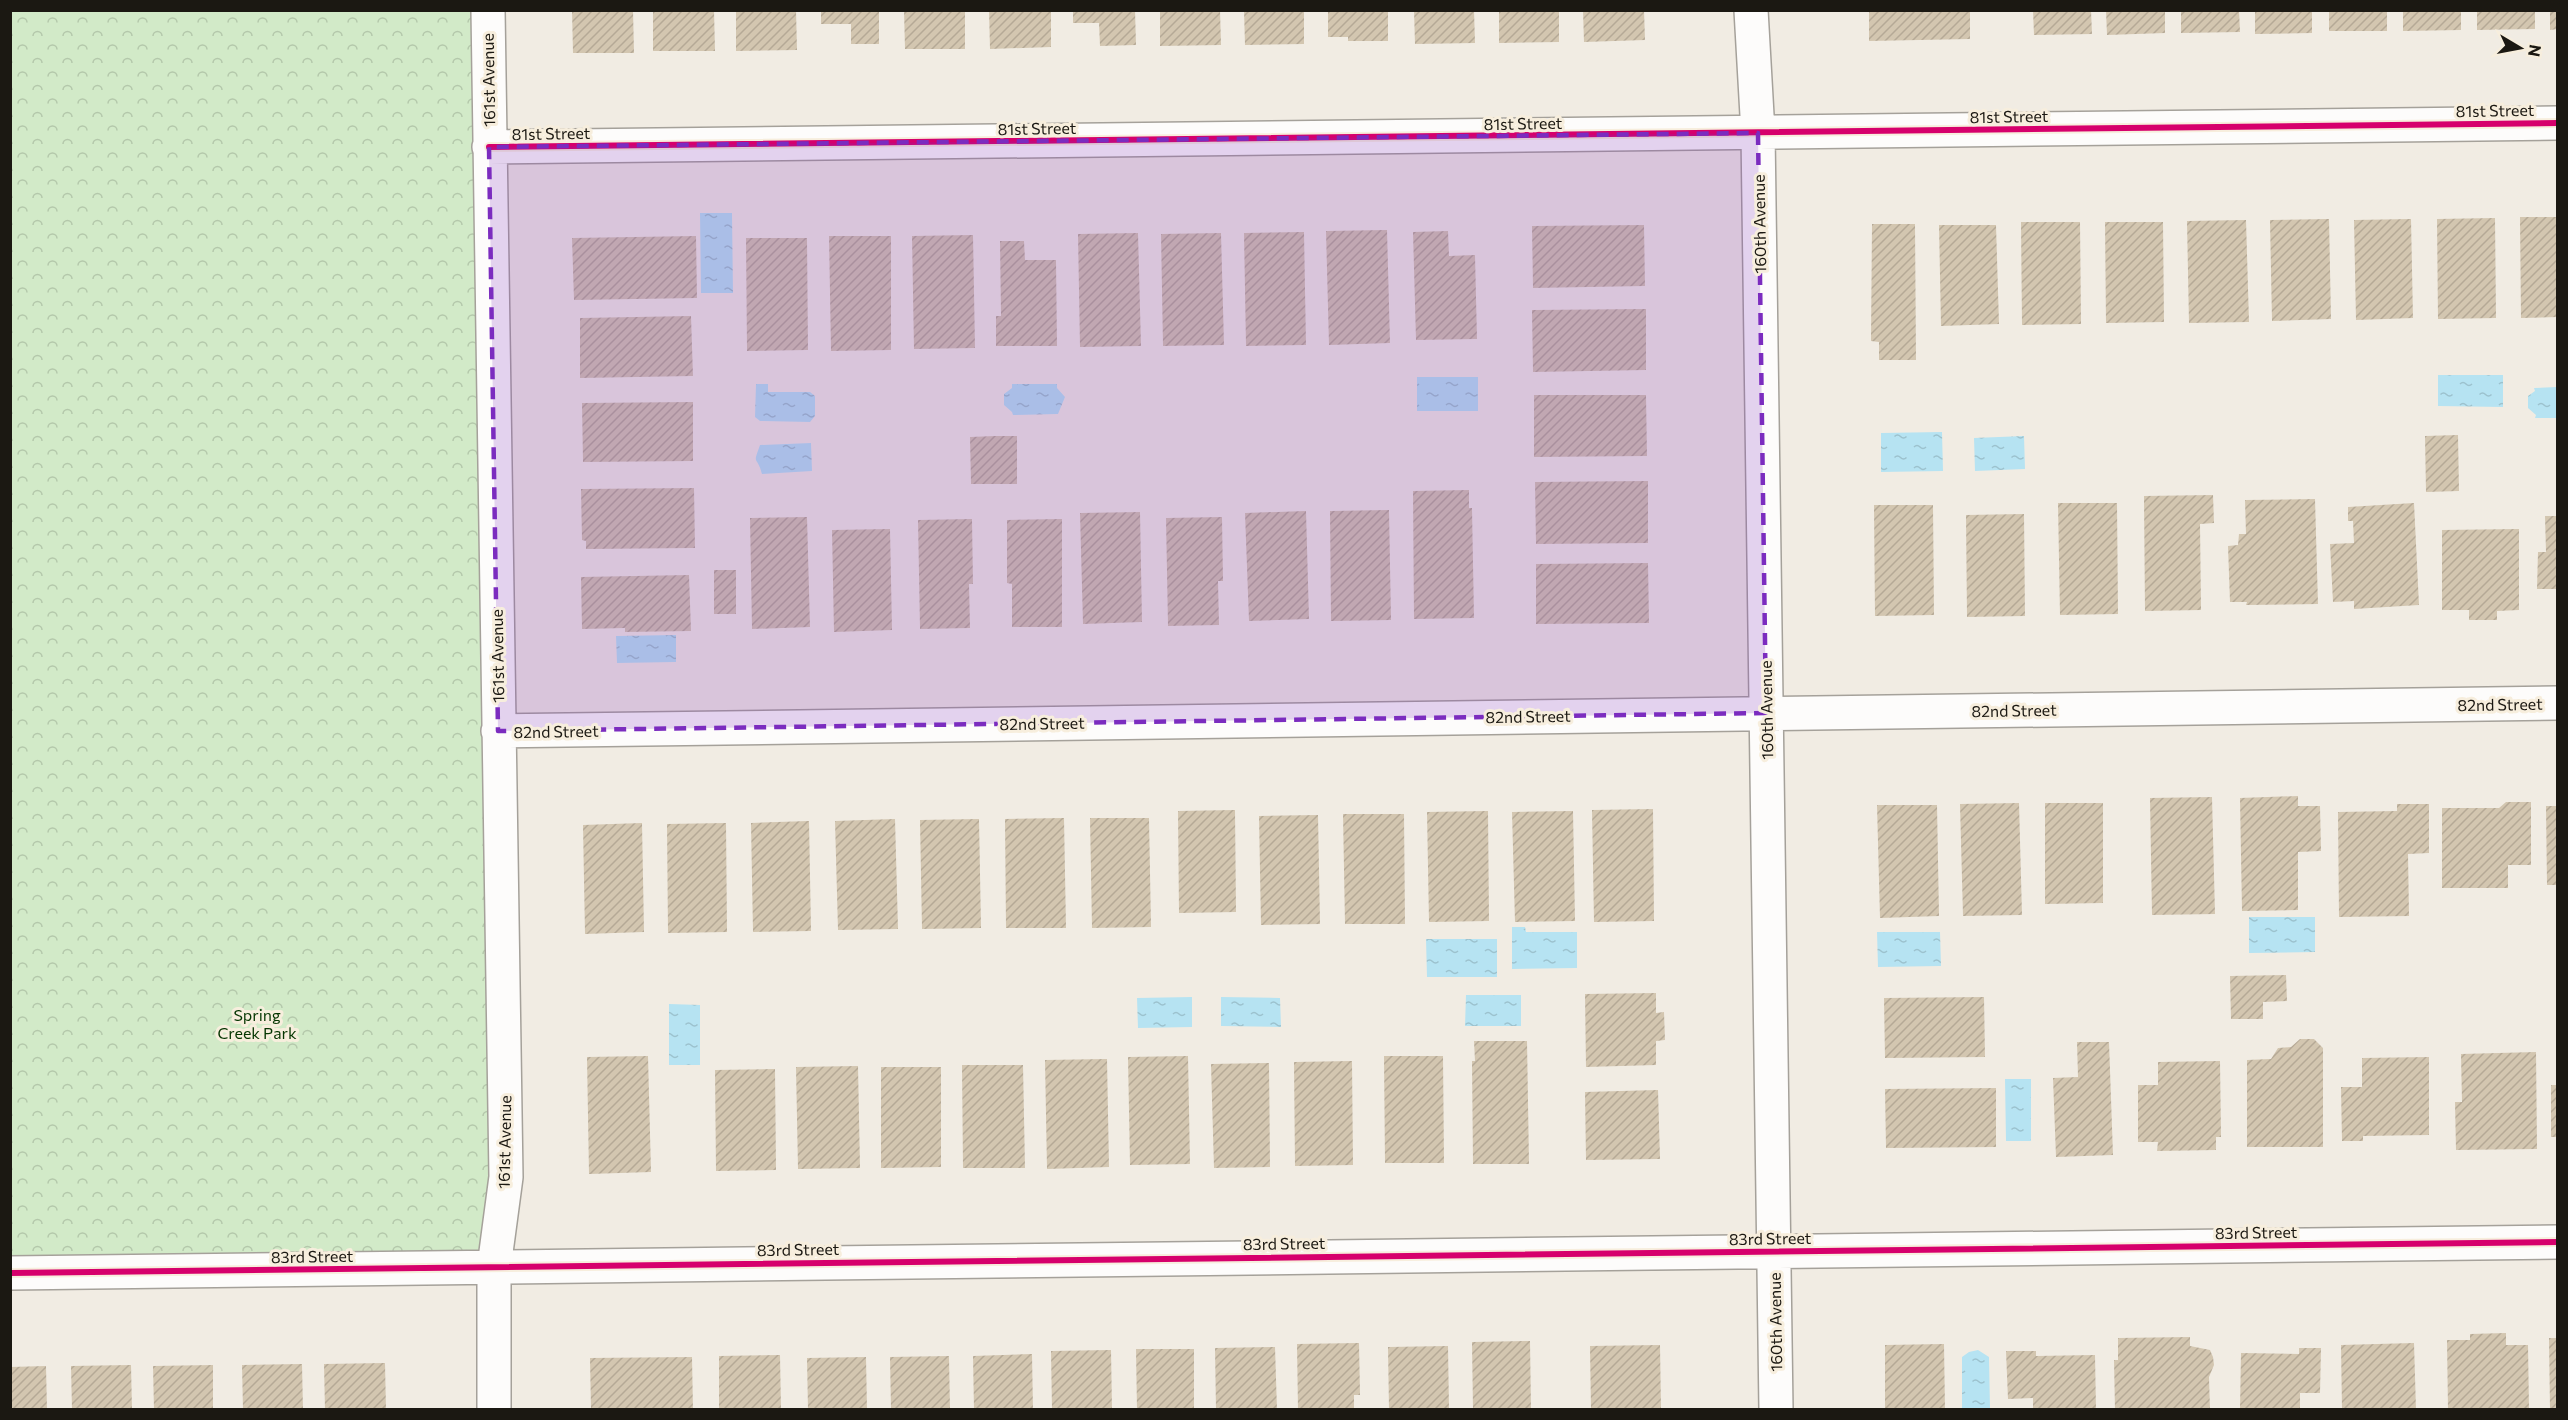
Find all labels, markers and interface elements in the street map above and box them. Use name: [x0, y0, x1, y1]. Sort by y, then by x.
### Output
north arrow: [2490, 18, 2550, 78]
street label: 161st Avenue: [478, 33, 498, 127]
text: N: [2525, 43, 2546, 58]
street label: 81st Street: [2456, 100, 2535, 120]
street label: 81st Street: [1970, 106, 2049, 126]
street label: 81st Street: [1484, 113, 1563, 133]
street label: 81st Street: [998, 118, 1077, 138]
street label: 81st Street: [512, 123, 591, 143]
street label: 160th Avenue: [1749, 174, 1769, 274]
street label: 161st Avenue: [487, 609, 507, 703]
street label: 160th Avenue: [1756, 660, 1776, 760]
street label: 82nd Street: [2457, 694, 2543, 714]
street label: 82nd Street: [1971, 700, 2057, 720]
street label: 82nd Street: [1485, 706, 1571, 726]
street label: 82nd Street: [999, 713, 1085, 733]
street label: 82nd Street: [513, 721, 599, 741]
park label: Spring Creek Park: [217, 1005, 297, 1042]
street label: 161st Avenue: [494, 1095, 514, 1189]
street label: 83rd Street: [2215, 1222, 2298, 1242]
street label: 83rd Street: [1729, 1228, 1812, 1248]
street label: 83rd Street: [1243, 1233, 1326, 1253]
street label: 83rd Street: [757, 1239, 840, 1259]
street label: 83rd Street: [271, 1246, 354, 1266]
street label: 160th Avenue: [1765, 1272, 1785, 1372]

